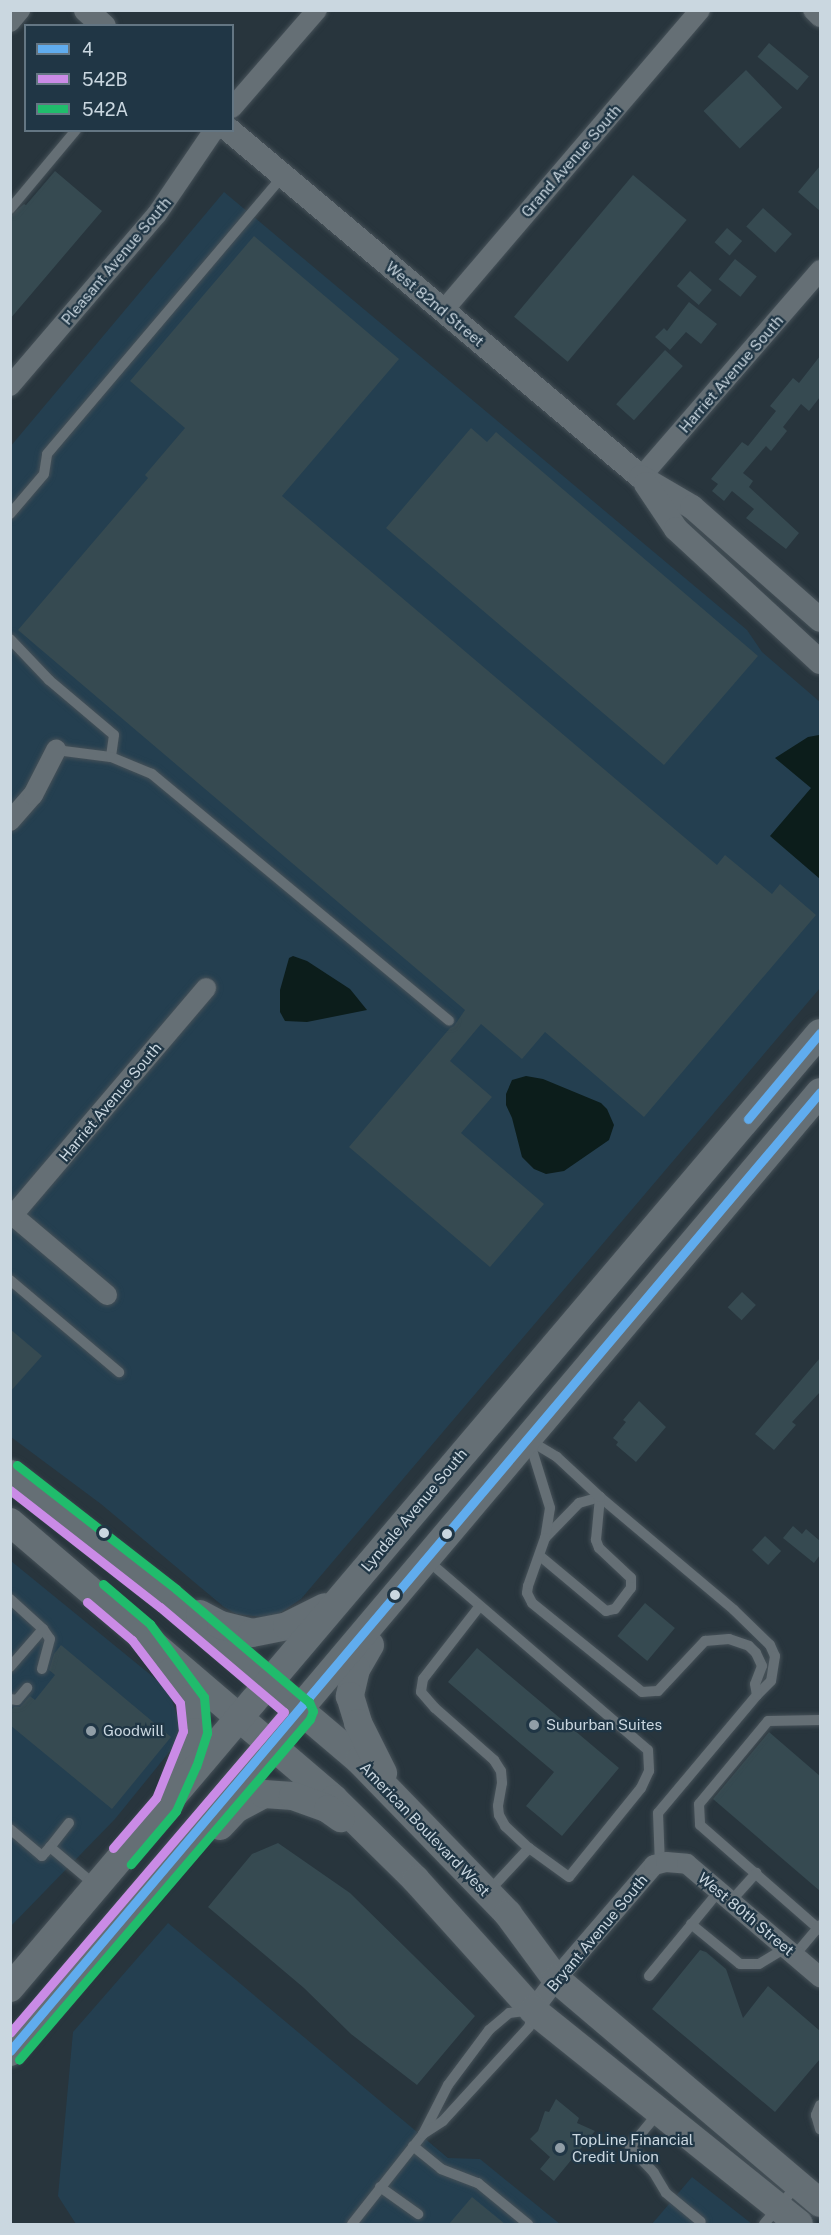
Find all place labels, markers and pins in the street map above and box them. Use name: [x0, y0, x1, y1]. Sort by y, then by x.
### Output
unlabelled marker: [98, 1527, 110, 1539]
unlabelled marker: [441, 1528, 453, 1540]
unlabelled marker: [389, 1589, 401, 1601]
place label: Suburban Suites: [546, 1716, 662, 1734]
marker: Suburban Suites: [527, 1718, 541, 1732]
place label: Goodwill: [103, 1722, 164, 1740]
marker: Goodwill: [84, 1724, 98, 1738]
place label: TopLine Financial Credit Union: [572, 2130, 693, 2165]
marker: TopLine Financial Credit Union: [553, 2141, 567, 2155]

